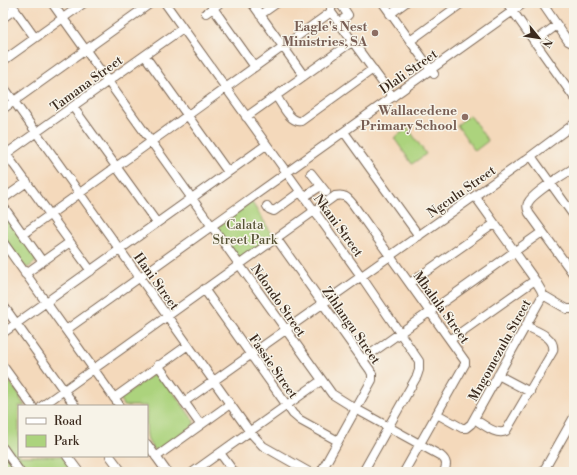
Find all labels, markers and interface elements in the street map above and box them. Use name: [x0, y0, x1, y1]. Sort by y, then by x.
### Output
north arrow: [519, 18, 559, 58]
place label: Eagle's Nest Ministries, SA: [282, 19, 368, 50]
marker: Eagle's Nest Ministries, SA: [370, 28, 380, 38]
text: N: [538, 35, 555, 50]
street label: Dlali Street: [377, 46, 441, 97]
street label: Tamana Street: [47, 52, 126, 115]
place label: Wallacedene Primary School: [361, 103, 458, 134]
marker: Wallacedene Primary School: [460, 112, 470, 122]
street label: Ngculu Street: [424, 162, 499, 221]
street label: Nkani Street: [310, 191, 366, 260]
park label: Calata Street Park: [212, 217, 279, 248]
street label: Hani Street: [130, 250, 183, 314]
street label: Ndondo Street: [247, 261, 309, 340]
street label: Mbalula Street: [410, 268, 473, 347]
street label: Zihlangu Street: [319, 284, 384, 368]
street label: Mngomezulu Street: [465, 296, 535, 404]
street label: Fassie Street: [245, 331, 301, 402]
legend: [18, 405, 148, 457]
text: Road: [54, 414, 82, 429]
text: Park: [54, 434, 80, 449]

